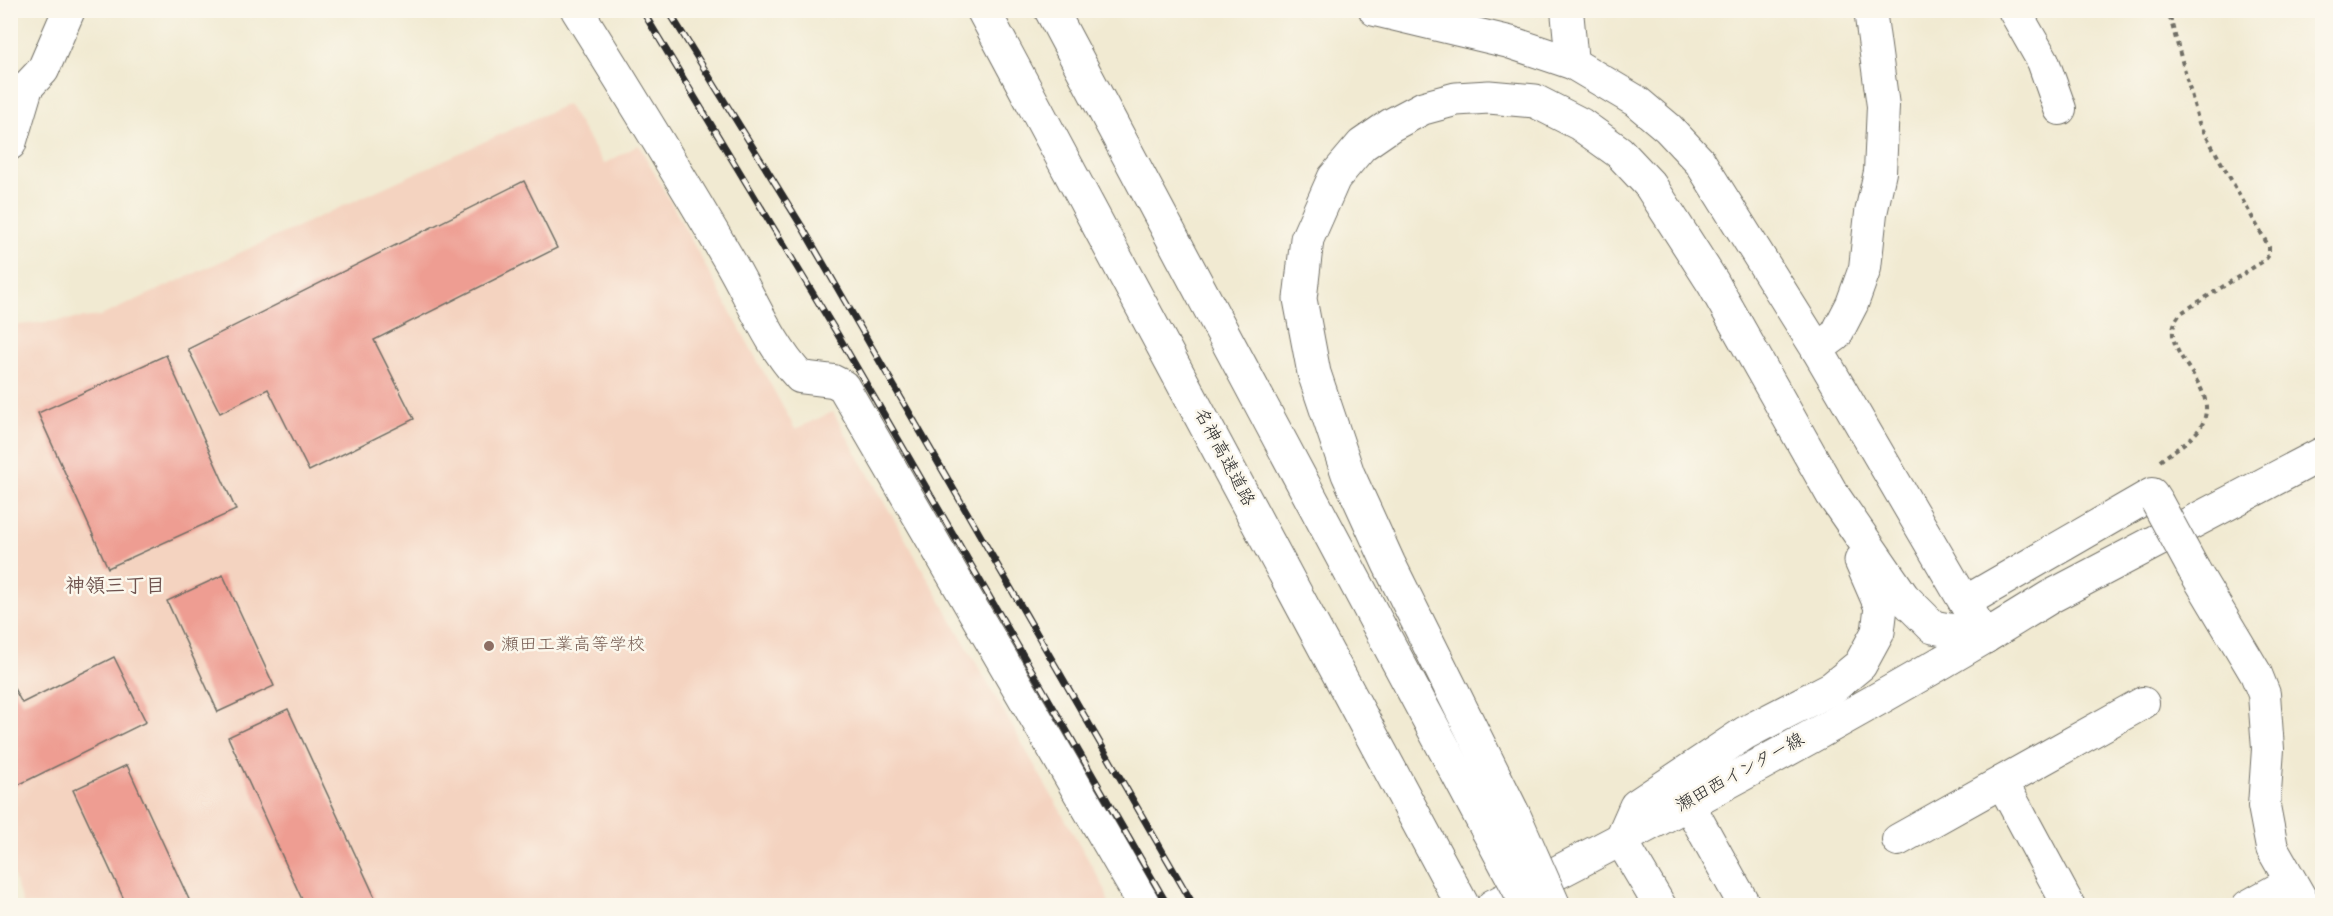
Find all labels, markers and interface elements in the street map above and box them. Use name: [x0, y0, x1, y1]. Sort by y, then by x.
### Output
street label: 名神高速道路: [1188, 405, 1259, 511]
district label: 神領三丁目: [65, 575, 165, 600]
place label: 瀬田工業高等学校: [501, 635, 645, 657]
marker: 瀬田工業高等学校: [482, 639, 496, 653]
street label: 瀬田西インター線: [1673, 729, 1809, 818]

